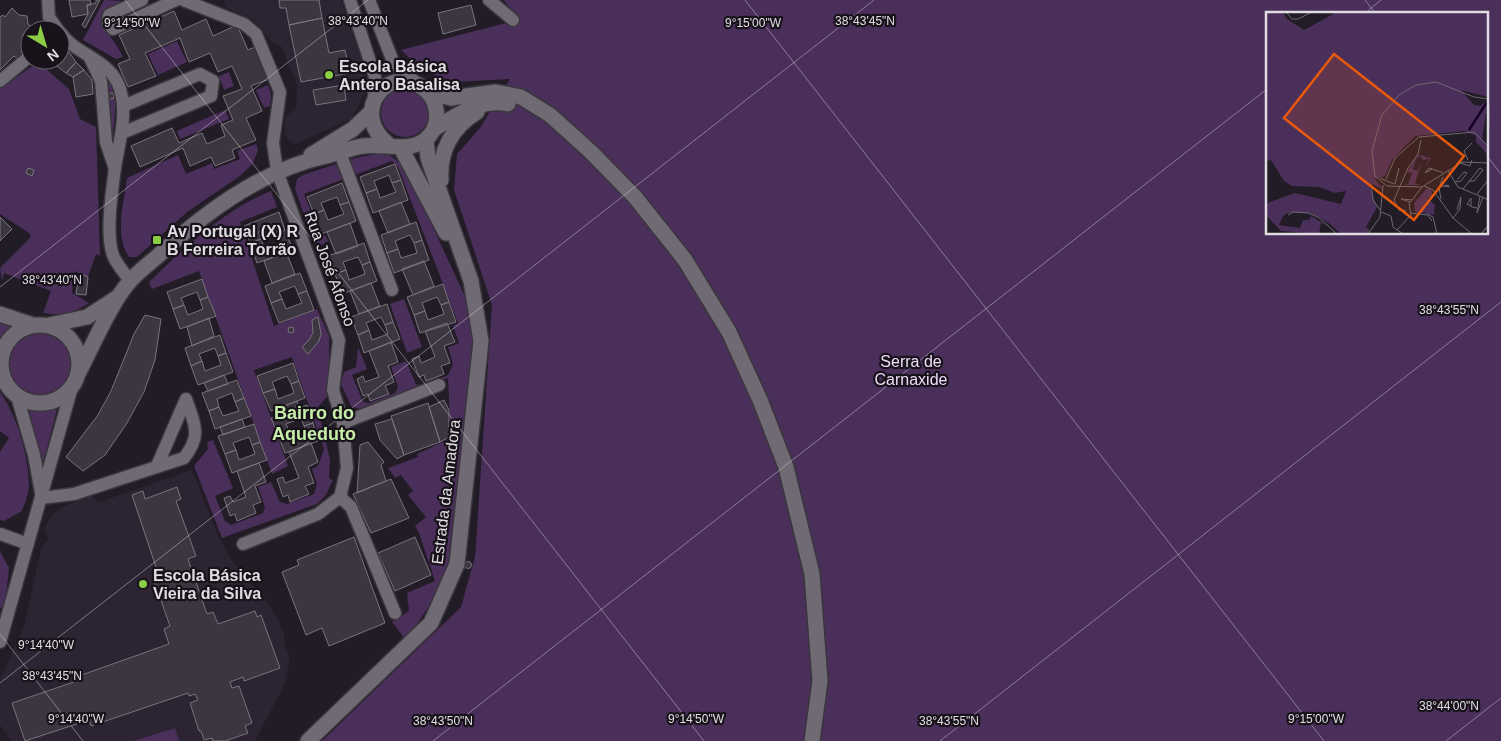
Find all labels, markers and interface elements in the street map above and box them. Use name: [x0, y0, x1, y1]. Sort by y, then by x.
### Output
inset map: [1266, 12, 1488, 235]
text: 38°43'40"N: [328, 14, 388, 28]
text: 38°43'45"N: [835, 14, 895, 28]
text: 9°14'50"W: [104, 16, 161, 30]
text: 9°15'00"W: [725, 16, 782, 30]
north arrow: [20, 20, 70, 70]
text: N: [44, 46, 62, 65]
place label: Escola Básica Antero Basalisa: [339, 58, 460, 93]
marker: Escola Básica Antero Basalisa: [323, 69, 335, 81]
street label: Rua José Afonso: [301, 209, 359, 329]
place label: Av Portugal (X) R B Ferreira Torrão: [167, 223, 298, 258]
marker: Av Portugal (X) R B Ferreira Torrão: [151, 234, 163, 246]
text: 38°43'40"N: [22, 273, 82, 287]
text: 38°43'55"N: [1419, 303, 1479, 317]
park label: Serra de Carnaxide: [875, 353, 948, 388]
district label: Bairro do Aqueduto: [272, 403, 356, 444]
street label: Estrada da Amadora: [429, 418, 463, 565]
place label: Escola Básica Vieira da Silva: [153, 567, 261, 602]
marker: Escola Básica Vieira da Silva: [137, 578, 149, 590]
text: 9°14'40"W: [18, 638, 75, 652]
text: 38°43'45"N: [22, 669, 82, 683]
text: 38°44'00"N: [1419, 699, 1479, 713]
text: 9°14'40"W: [48, 712, 105, 726]
text: 9°14'50"W: [668, 712, 725, 726]
text: 9°15'00"W: [1288, 712, 1345, 726]
text: 38°43'50"N: [413, 714, 473, 728]
text: 38°43'55"N: [919, 714, 979, 728]

